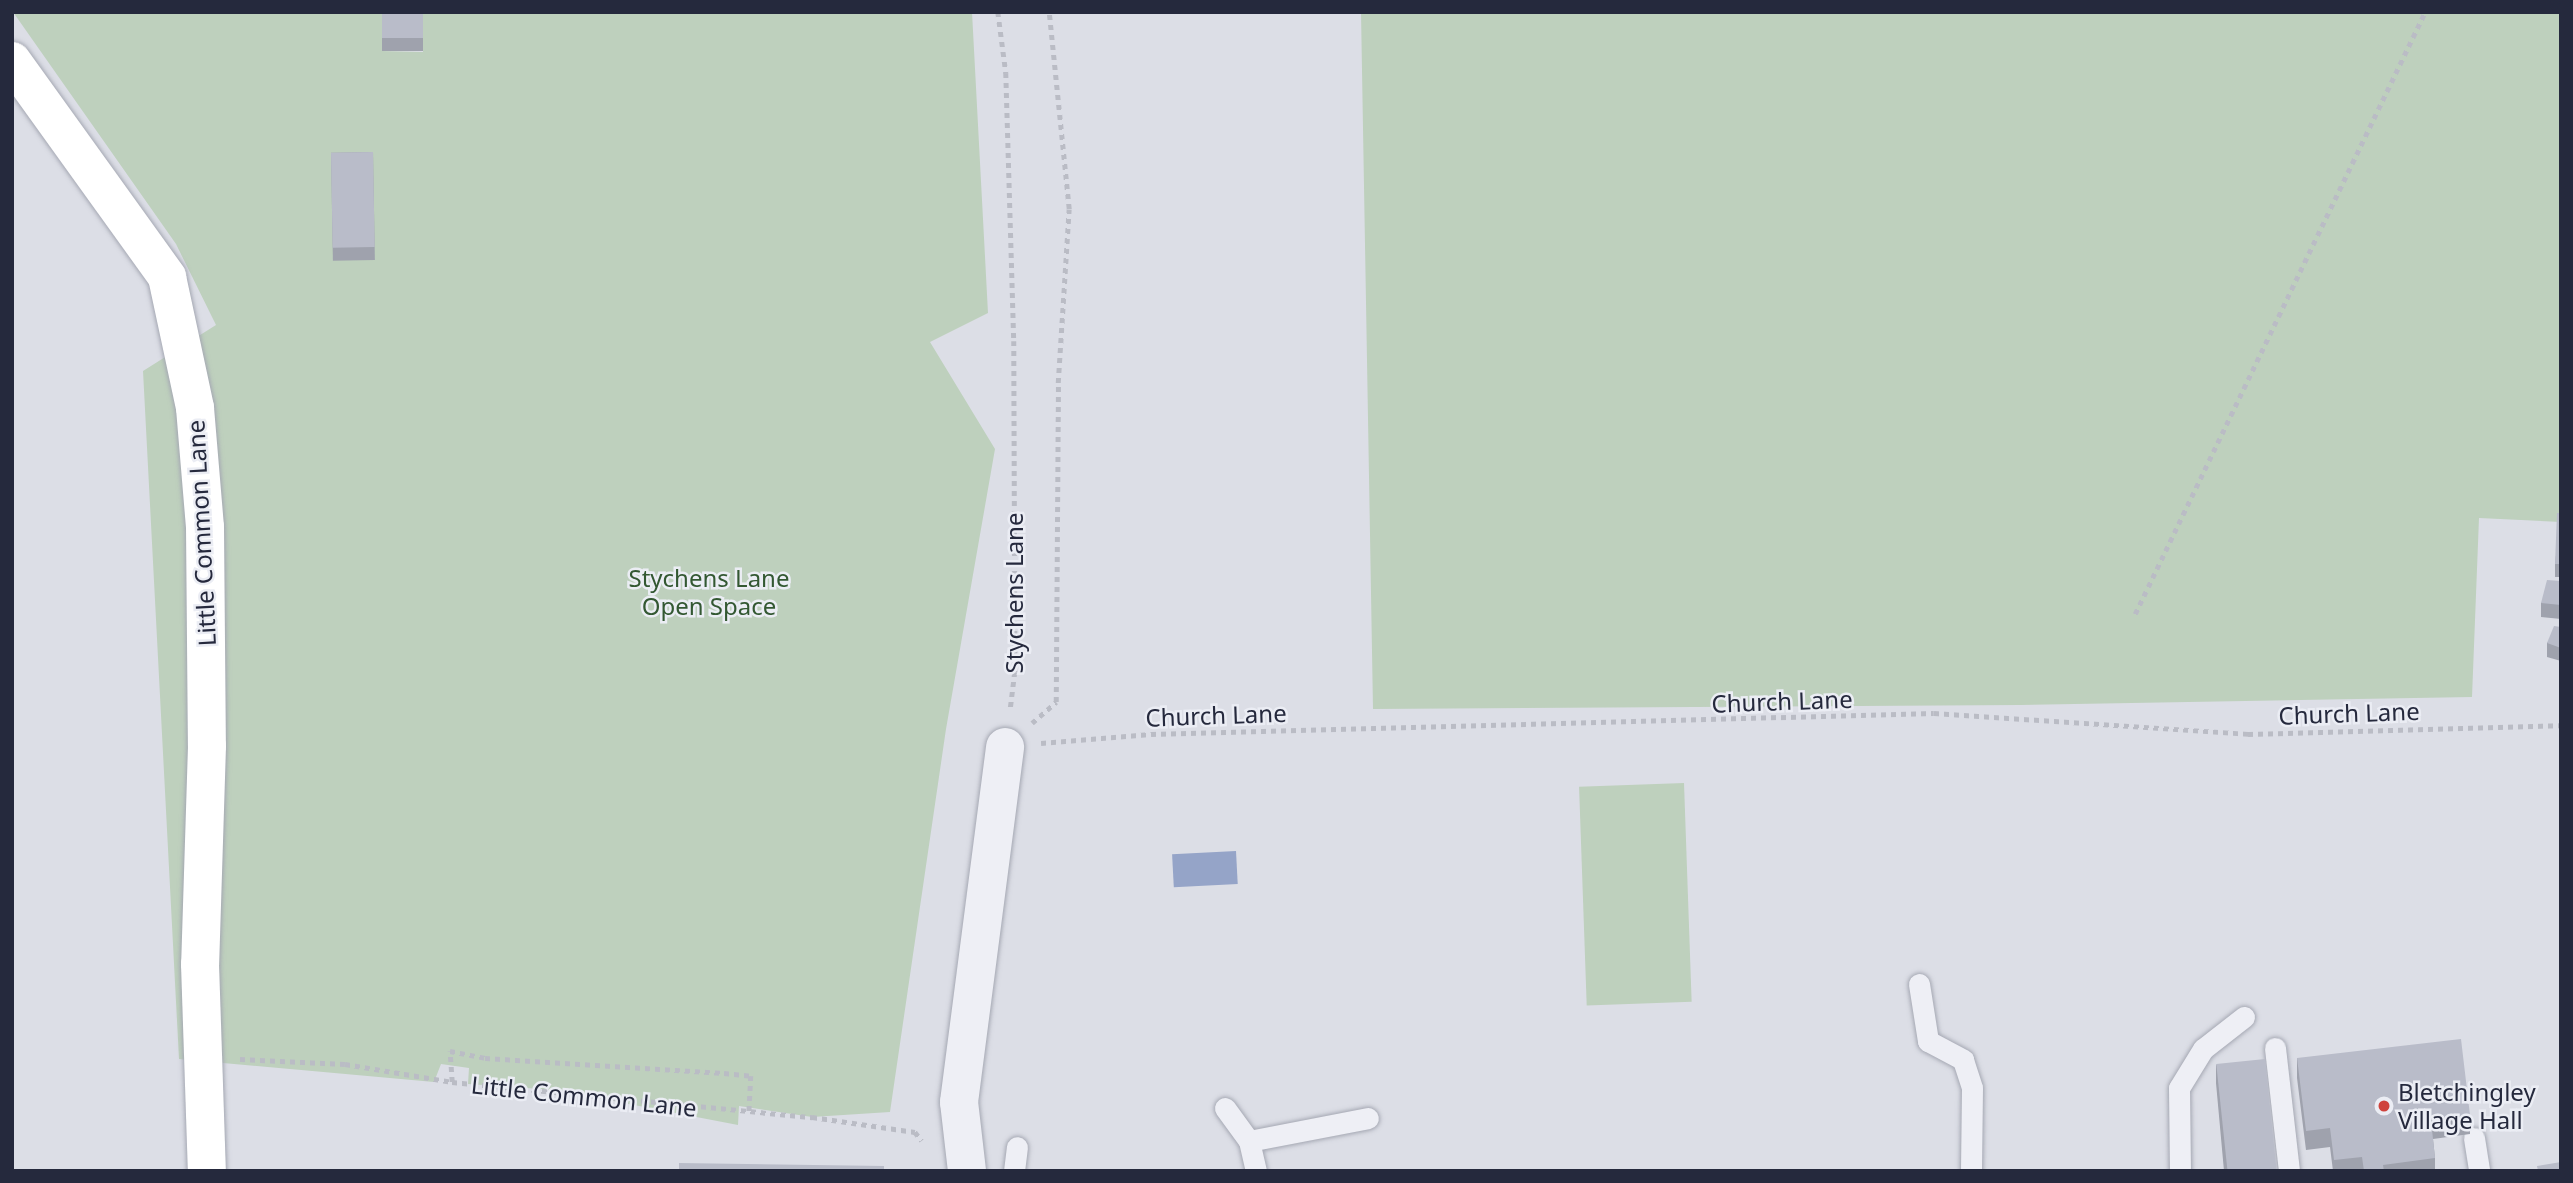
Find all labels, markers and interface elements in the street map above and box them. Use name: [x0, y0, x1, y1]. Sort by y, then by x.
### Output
street label: Little Common Lane: [181, 419, 221, 647]
street label: Stychens Lane: [1000, 513, 1028, 673]
park label: Stychens Lane Open Space: [629, 564, 789, 620]
street label: Church Lane: [1711, 684, 1853, 718]
street label: Church Lane: [2278, 696, 2420, 730]
street label: Church Lane: [1145, 698, 1287, 732]
street label: Little Common Lane: [470, 1070, 698, 1122]
place label: Bletchingley Village Hall: [2398, 1078, 2536, 1134]
marker: Bletchingley Village Hall: [2376, 1098, 2392, 1114]

